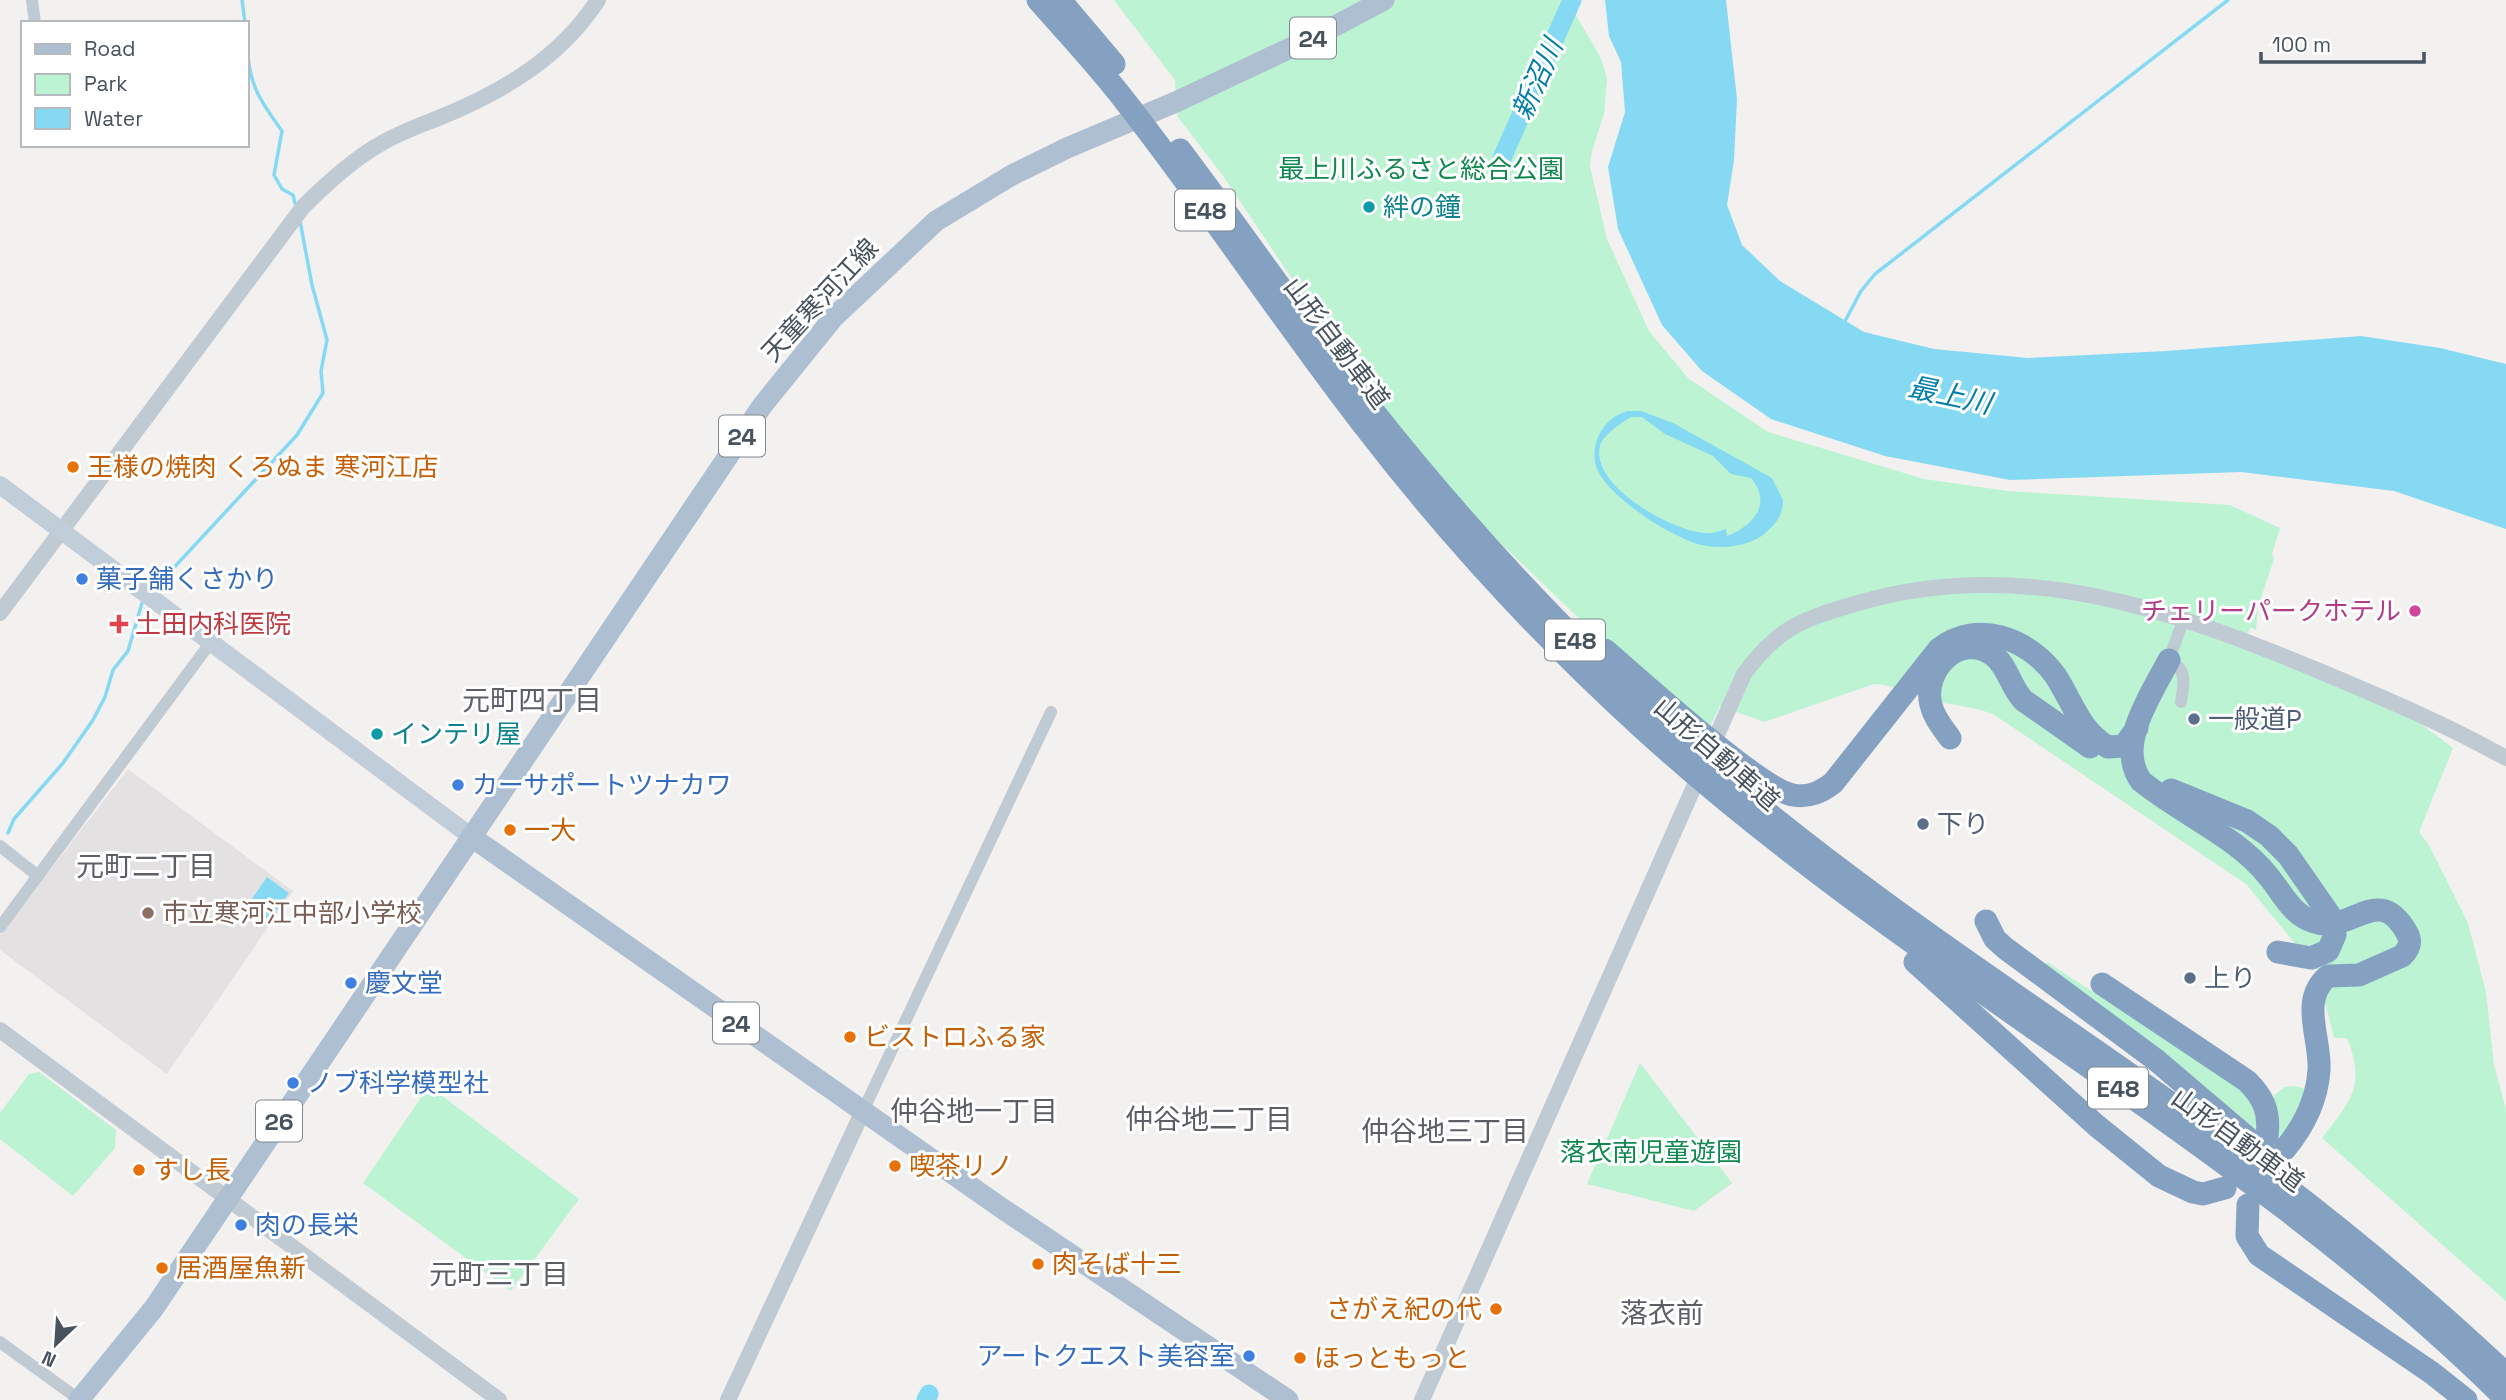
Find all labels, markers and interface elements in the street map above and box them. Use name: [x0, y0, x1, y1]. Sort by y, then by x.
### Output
road number: 24: [1290, 18, 1336, 58]
legend: [21, 21, 248, 147]
scale bar: [2261, 21, 2424, 65]
water label: 新沼川: [1503, 31, 1572, 125]
text: 100 m: [2272, 31, 2331, 58]
text: Road: [84, 35, 136, 62]
text: Park: [84, 70, 128, 97]
text: Water: [84, 105, 143, 132]
park label: 最上川ふるさと総合公園: [1278, 152, 1564, 186]
road number: E48: [1175, 190, 1235, 230]
place label: 絆の鐘: [1383, 190, 1461, 224]
marker: 絆の鐘: [1361, 199, 1377, 215]
street label: 天童寒河江線: [754, 231, 886, 369]
street label: 山形自動車道: [1276, 270, 1398, 416]
water label: 最上川: [1905, 369, 1998, 422]
road number: 24: [719, 416, 765, 456]
place label: 王様の焼肉 くろぬま 寒河江店: [87, 450, 438, 484]
marker: 王様の焼肉 くろぬま 寒河江店: [65, 459, 81, 475]
place label: 菓子舗くさかり: [96, 562, 278, 596]
marker: 菓子舗くさかり: [74, 571, 90, 587]
place label: チェリーパークホテル: [2141, 594, 2401, 628]
marker: チェリーパークホテル: [2407, 603, 2423, 619]
place label: 土田内科医院: [135, 607, 291, 641]
marker: 土田内科医院: [109, 614, 129, 634]
road number: E48: [1545, 620, 1605, 660]
district label: 元町四丁目: [462, 682, 602, 718]
street label: 山形自動車道: [1647, 690, 1787, 818]
place label: 一般道P: [2208, 702, 2302, 736]
marker: 一般道P: [2186, 711, 2202, 727]
place label: インテリ屋: [391, 717, 521, 751]
marker: インテリ屋: [369, 726, 385, 742]
place label: カーサポートツナカワ: [472, 768, 731, 802]
marker: カーサポートツナカワ: [450, 777, 466, 793]
place label: 下り: [1937, 807, 1989, 841]
place label: 一大: [524, 813, 576, 847]
marker: 下り: [1915, 816, 1931, 832]
marker: 一大: [502, 822, 518, 838]
district label: 元町二丁目: [76, 848, 216, 884]
place label: 市立寒河江中部小学校: [162, 896, 422, 930]
marker: 市立寒河江中部小学校: [140, 905, 156, 921]
place label: 上り: [2204, 961, 2256, 995]
place label: 慶文堂: [365, 966, 443, 1000]
marker: 上り: [2182, 970, 2198, 986]
marker: 慶文堂: [343, 975, 359, 991]
road number: 24: [713, 1002, 759, 1044]
place label: ビストロふる家: [864, 1020, 1046, 1054]
marker: ビストロふる家: [842, 1029, 858, 1045]
place label: ノブ科学模型社: [307, 1066, 489, 1100]
road number: E48: [2088, 1068, 2148, 1108]
marker: ノブ科学模型社: [285, 1075, 301, 1091]
street label: 山形自動車道: [2165, 1080, 2311, 1200]
district label: 仲谷地一丁目: [890, 1093, 1058, 1129]
road number: 26: [256, 1100, 302, 1142]
district label: 仲谷地二丁目: [1125, 1101, 1293, 1137]
district label: 仲谷地三丁目: [1361, 1113, 1529, 1149]
park label: 落衣南児童遊園: [1560, 1135, 1742, 1169]
place label: 喫茶リノ: [909, 1149, 1013, 1183]
place label: すし長: [153, 1153, 231, 1187]
marker: 喫茶リノ: [887, 1158, 903, 1174]
marker: すし長: [131, 1162, 147, 1178]
place label: 肉の長栄: [255, 1208, 359, 1242]
marker: 肉の長栄: [233, 1217, 249, 1233]
place label: 肉そば十三: [1052, 1247, 1182, 1281]
place label: 居酒屋魚新: [176, 1251, 306, 1285]
district label: 元町三丁目: [429, 1256, 569, 1292]
marker: 肉そば十三: [1030, 1256, 1046, 1272]
marker: 居酒屋魚新: [154, 1260, 170, 1276]
place label: さがえ紀の代: [1326, 1292, 1482, 1326]
district label: 落衣前: [1620, 1295, 1704, 1331]
marker: さがえ紀の代: [1488, 1301, 1504, 1317]
north arrow: [21, 1309, 91, 1379]
place label: アートクエスト美容室: [977, 1339, 1235, 1373]
place label: ほっともっと: [1314, 1341, 1470, 1375]
text: N: [38, 1345, 60, 1373]
marker: アートクエスト美容室: [1241, 1348, 1257, 1364]
marker: ほっともっと: [1292, 1350, 1308, 1366]

